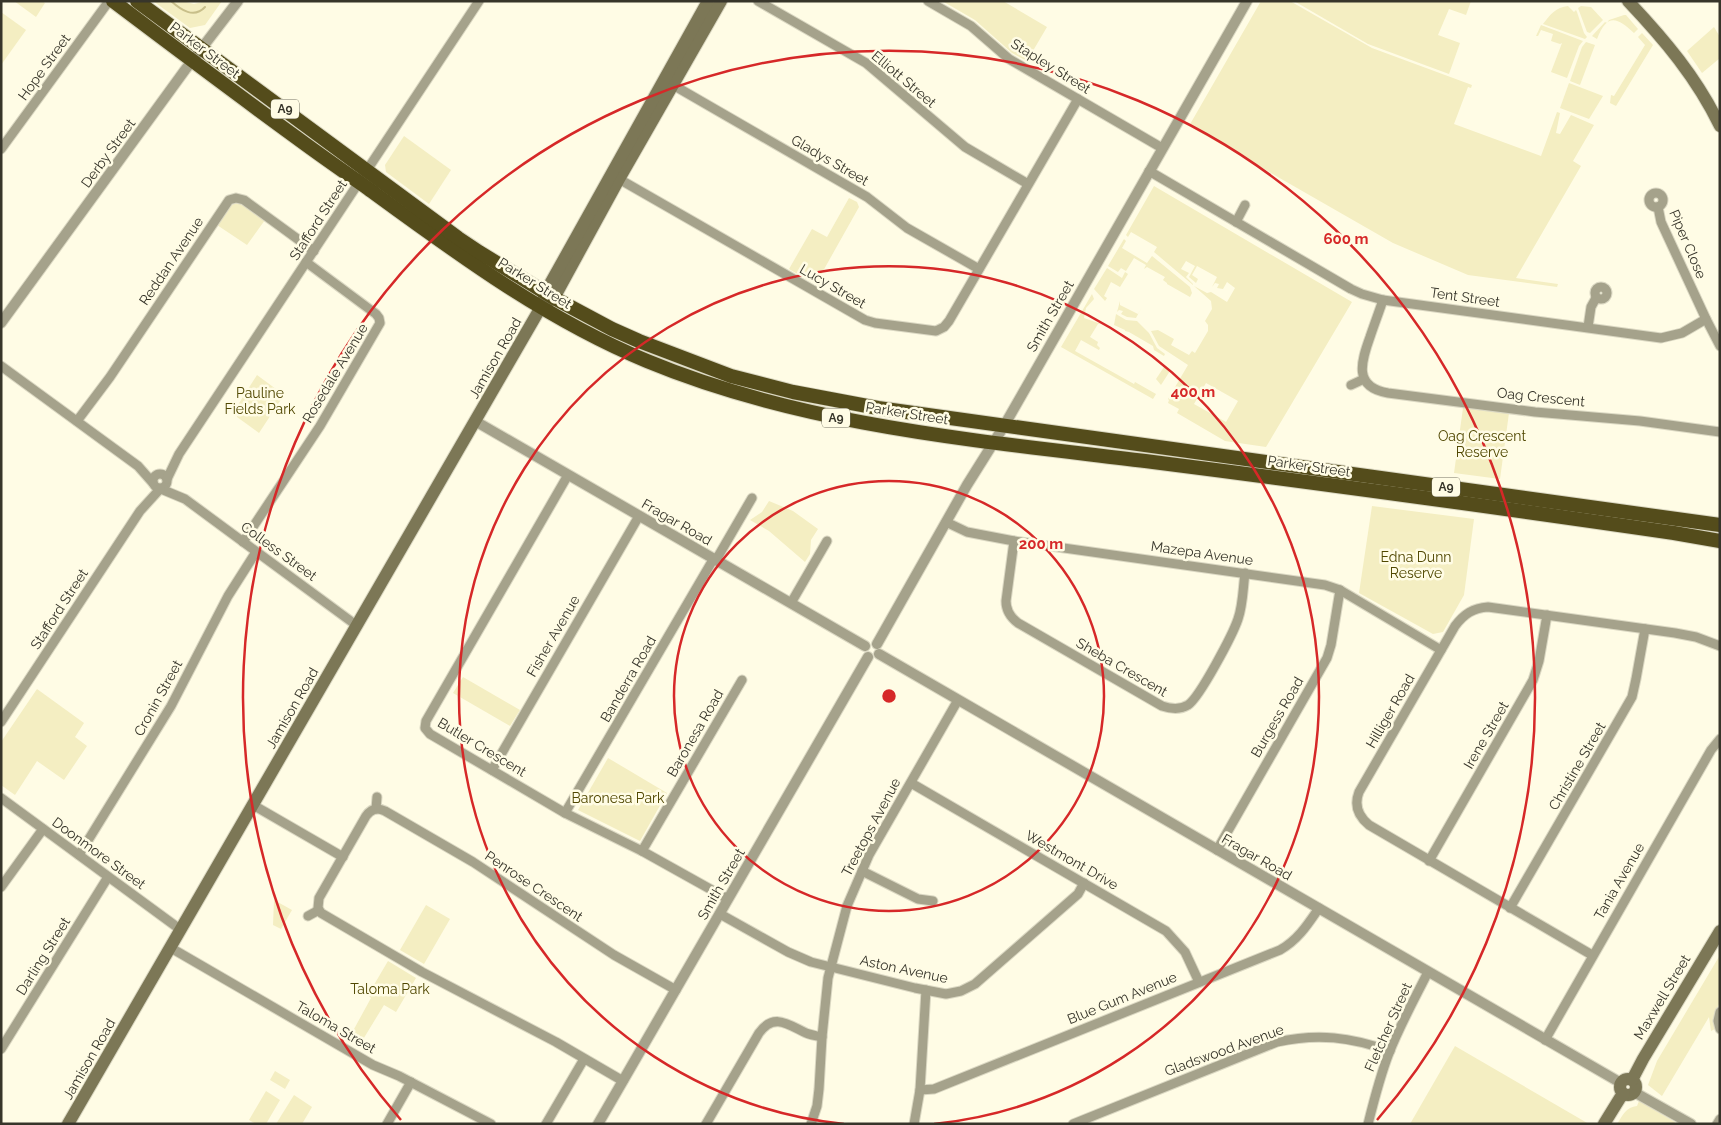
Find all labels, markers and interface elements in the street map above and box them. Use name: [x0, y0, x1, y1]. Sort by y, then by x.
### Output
street label: Parker Street: [167, 19, 243, 82]
street label: Hope Street: [15, 31, 74, 103]
street label: Stapley Street: [1008, 35, 1094, 97]
street label: Elliott Street: [869, 47, 940, 111]
road number: A9: [271, 100, 299, 118]
street label: Derby Street: [78, 115, 138, 191]
street label: Gladys Street: [788, 131, 872, 189]
street label: Stafford Street: [286, 177, 350, 263]
street label: Piper Close: [1666, 207, 1710, 281]
street label: Reddan Avenue: [136, 214, 206, 308]
text: 600 m: [1323, 230, 1369, 248]
street label: Parker Street: [495, 254, 575, 312]
street label: Lucy Street: [797, 261, 869, 311]
street label: Smith Street: [1023, 277, 1077, 354]
street label: Tent Street: [1429, 284, 1501, 310]
street label: Jamison Road: [465, 315, 525, 401]
street label: Rosedale Avenue: [299, 321, 371, 425]
text: 400 m: [1171, 383, 1215, 401]
street label: Oag Crescent: [1496, 384, 1586, 410]
park label: Pauline Fields Park: [225, 385, 296, 417]
street label: Parker Street: [865, 399, 950, 427]
road number: A9: [822, 408, 850, 428]
park label: Oag Crescent Reserve: [1438, 428, 1526, 460]
street label: Parker Street: [1267, 452, 1352, 480]
road number: A9: [1432, 478, 1460, 497]
street label: Fragar Road: [639, 496, 715, 548]
street label: Colless Street: [238, 518, 320, 584]
text: 200 m: [1019, 535, 1063, 553]
street label: Mazepa Avenue: [1150, 538, 1254, 568]
park label: Edna Dunn Reserve: [1380, 549, 1452, 581]
street label: Stafford Street: [27, 566, 91, 652]
street label: Fisher Avenue: [523, 592, 583, 680]
street label: Banderra Road: [597, 633, 659, 725]
street label: Sheba Crescent: [1074, 634, 1171, 700]
street label: Cronin Street: [131, 657, 186, 739]
street label: Jamison Road: [262, 665, 322, 751]
street label: Hilliger Road: [1362, 671, 1418, 751]
street label: Burgess Road: [1248, 674, 1306, 760]
street label: Baronesa Road: [664, 687, 726, 779]
centre of rings: [880, 687, 898, 705]
street label: Irene Street: [1460, 698, 1512, 772]
street label: Butler Crescent: [435, 714, 529, 780]
street label: Christine Street: [1545, 719, 1609, 813]
street label: Treetops Avenue: [838, 775, 904, 879]
park label: Baronesa Park: [572, 790, 665, 806]
street label: Doonmore Street: [49, 814, 149, 892]
street label: Westmont Drive: [1023, 827, 1121, 893]
street label: Fragar Road: [1219, 831, 1295, 883]
street label: Tania Avenue: [1591, 840, 1647, 922]
street label: Smith Street: [694, 845, 748, 922]
street label: Penrose Crescent: [482, 847, 586, 925]
street label: Darling Street: [13, 914, 73, 998]
street label: Aston Avenue: [859, 952, 949, 986]
street label: Maxwell Street: [1630, 952, 1694, 1042]
street label: Blue Gum Avenue: [1065, 969, 1179, 1027]
street label: Fletcher Street: [1361, 980, 1415, 1074]
park label: Taloma Park: [350, 981, 430, 997]
street label: Taloma Street: [293, 998, 379, 1057]
street label: Jamison Road: [59, 1016, 119, 1102]
street label: Gladswood Avenue: [1162, 1021, 1286, 1079]

